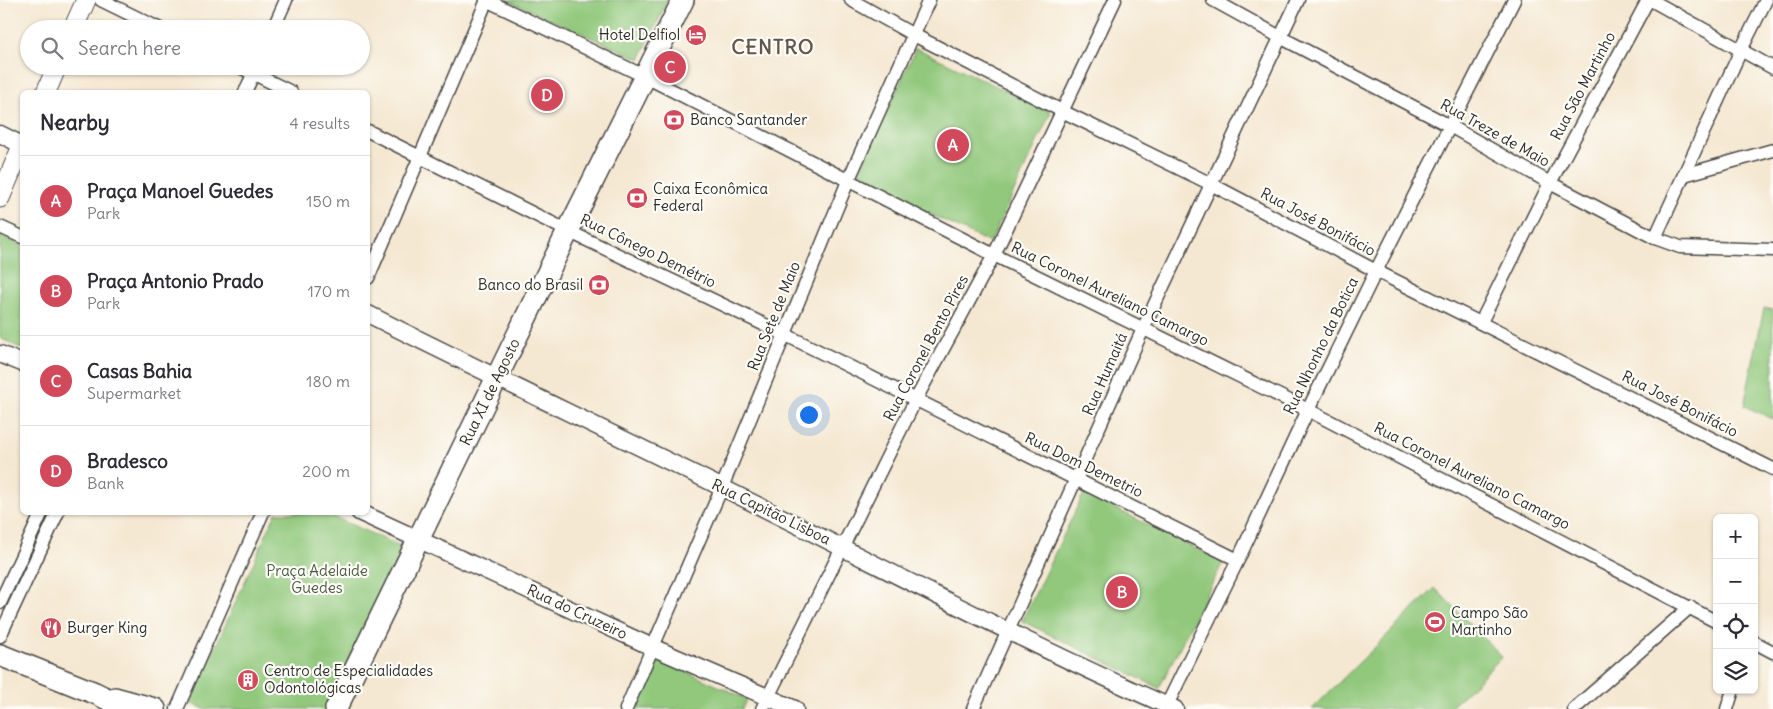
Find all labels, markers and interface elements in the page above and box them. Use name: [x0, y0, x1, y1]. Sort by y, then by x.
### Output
search box: [20, 20, 370, 75]
hotel icon: Hotel Delfiol: [684, 23, 708, 47]
place label: Hotel Delfiol: [599, 25, 680, 44]
street label: Rua São Martinho: [1546, 28, 1619, 143]
icon: search: [38, 34, 66, 62]
district label: CENTRO: [731, 34, 815, 59]
text: Search here: [78, 36, 181, 60]
pin: C: [654, 48, 686, 86]
pin: D: [531, 76, 563, 114]
street label: Rua Treze de Maio: [1437, 95, 1553, 171]
bank icon: Banco Santander: [662, 108, 686, 132]
text: Nearby: [40, 109, 110, 136]
place label: Banco Santander: [690, 110, 807, 129]
text: 4 results: [289, 113, 350, 133]
pin: A: [937, 126, 969, 164]
text: Praça Manoel Guedes: [87, 179, 273, 203]
place label: Caixa Econômica Federal: [653, 179, 769, 215]
street label: Rua José Bonifácio: [1257, 183, 1379, 260]
bank icon: Caixa Econômica Federal: [625, 186, 649, 210]
text: A: [51, 191, 61, 211]
text: 150 m: [306, 191, 350, 211]
text: Park: [87, 203, 120, 223]
street label: Rua Cônego Demétrio: [577, 209, 719, 292]
street label: Rua Coronel Aureliano Camargo: [1008, 237, 1212, 350]
street label: Rua Sete de Maio: [743, 258, 804, 373]
text: Praça Antonio Prado: [87, 269, 264, 293]
street label: Rua Coronel Bento Pires: [879, 271, 972, 424]
bank icon: Banco do Brasil: [587, 273, 611, 297]
street label: Rua Nhonho da Botica: [1279, 274, 1362, 418]
place label: Banco do Brasil: [478, 275, 583, 294]
text: B: [51, 281, 61, 301]
text: 170 m: [307, 281, 350, 301]
text: Park: [87, 293, 120, 313]
street label: Rua Humaitá: [1078, 329, 1131, 418]
street label: Rua XI de Agosto: [455, 335, 524, 448]
text: Casas Bahia: [87, 359, 192, 383]
street label: Rua José Bonifácio: [1619, 366, 1741, 441]
text: C: [51, 371, 61, 391]
text: 180 m: [306, 371, 350, 391]
text: Supermarket: [87, 383, 181, 403]
your location: [796, 402, 822, 428]
street label: Rua Coronel Aureliano Camargo: [1371, 418, 1573, 533]
street label: Rua Dom Demetrio: [1022, 428, 1146, 501]
text: Bradesco: [87, 449, 168, 473]
text: D: [50, 461, 62, 481]
text: 200 m: [302, 461, 350, 481]
text: Bank: [87, 473, 124, 493]
street label: Rua Capitão Lisboa: [709, 475, 834, 549]
map controls: [1713, 514, 1758, 694]
button: +: [1713, 514, 1758, 559]
button: −: [1713, 559, 1758, 604]
park label: Praça Adelaide Guedes: [266, 561, 368, 597]
pin: B: [1106, 573, 1138, 611]
street label: Rua do Cruzeiro: [524, 580, 630, 643]
place label: Campo São Martinho: [1451, 603, 1528, 639]
button: locate: [1713, 604, 1758, 649]
sports icon: Campo São Martinho: [1423, 610, 1447, 634]
restaurant icon: Burger King: [39, 616, 63, 640]
place label: Burger King: [67, 618, 147, 637]
button: layers: [1713, 649, 1758, 694]
place label: Centro de Especialidades Odontológicas: [264, 661, 433, 697]
building icon: Centro de Especialidades Odontológicas: [236, 668, 260, 692]

